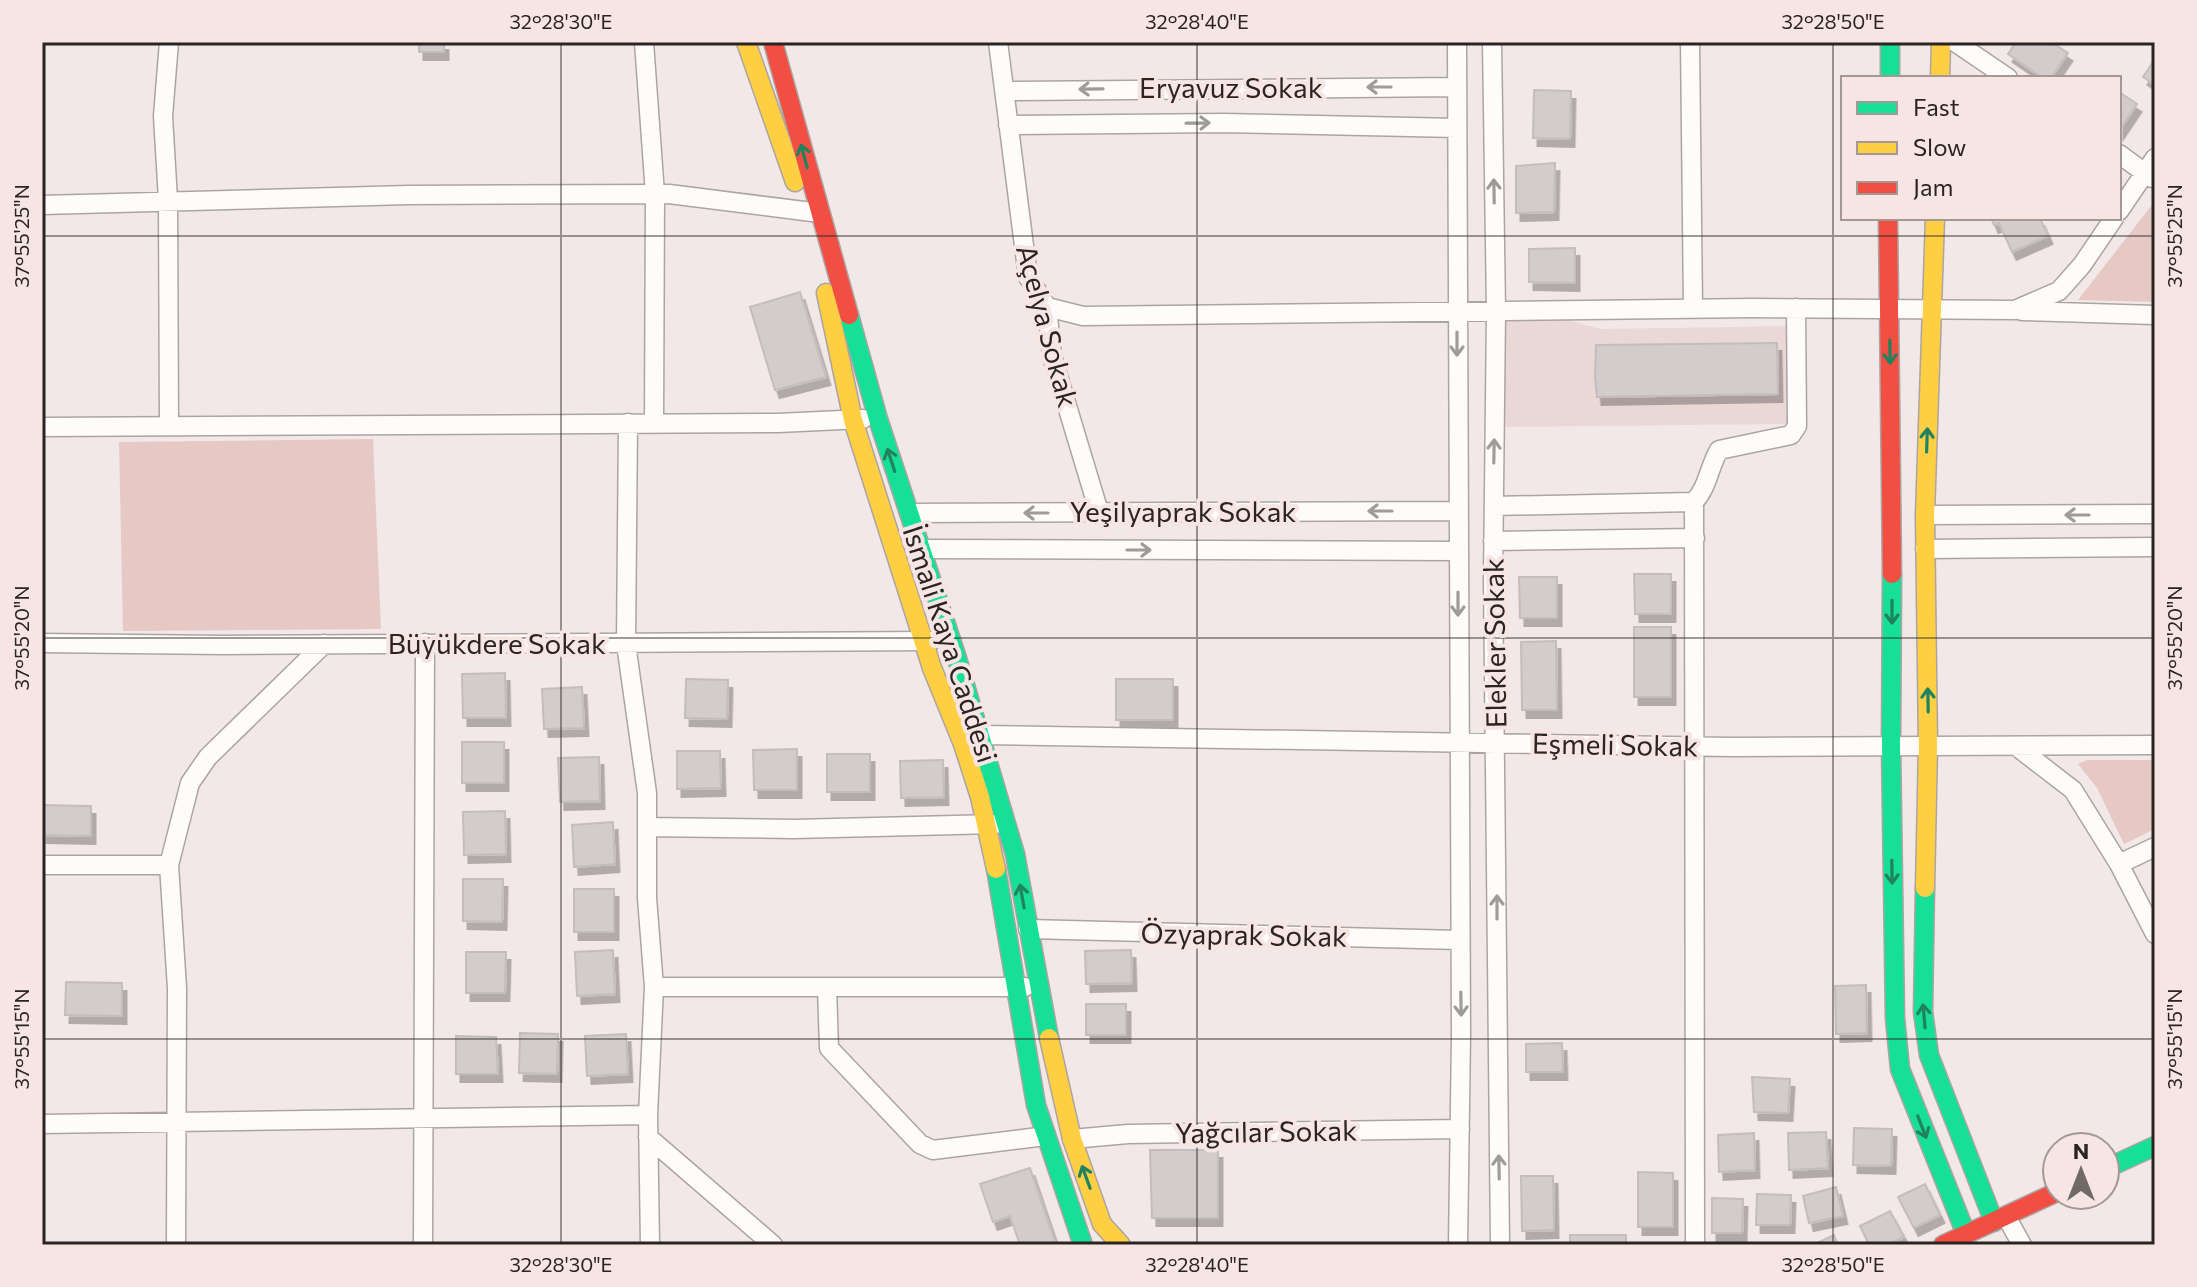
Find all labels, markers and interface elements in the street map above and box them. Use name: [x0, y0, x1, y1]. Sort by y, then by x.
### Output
text: 32°28'30"E: [510, 9, 613, 33]
text: 32°28'40"E: [1145, 9, 1249, 33]
text: 32°28'50"E: [1781, 9, 1885, 33]
street label: Eryavuz Sokak: [1139, 70, 1323, 104]
legend: [1841, 76, 2121, 220]
one-way arrow: [1366, 79, 1393, 95]
one-way arrow: [1078, 81, 1105, 97]
text: Fast: [1913, 92, 1960, 121]
one-way arrow: [1184, 115, 1211, 131]
text: Slow: [1913, 132, 1966, 161]
one-way arrow: [796, 144, 811, 169]
text: Jam: [1913, 172, 1953, 201]
one-way arrow: [1486, 178, 1502, 205]
text: 37°55'25"N: [9, 184, 33, 288]
text: 37°55'25"N: [2162, 184, 2186, 288]
street label: Açelya Sokak: [1010, 241, 1086, 411]
one-way arrow: [1450, 330, 1465, 357]
one-way arrow: [1882, 338, 1898, 365]
one-way arrow: [1920, 427, 1935, 454]
one-way arrow: [1486, 438, 1502, 465]
one-way arrow: [883, 447, 898, 472]
street label: Yeşilyaprak Sokak: [1069, 494, 1297, 528]
one-way arrow: [1367, 503, 1394, 519]
one-way arrow: [1023, 505, 1050, 521]
one-way arrow: [2064, 507, 2091, 522]
street label: İsmali Kaya Caddesi: [897, 521, 1005, 767]
one-way arrow: [1125, 542, 1152, 558]
street label: Elekler Sokak: [1476, 558, 1512, 728]
text: 37°55'20"N: [9, 585, 33, 691]
text: 37°55'20"N: [2162, 585, 2186, 691]
one-way arrow: [1450, 590, 1466, 617]
one-way arrow: [1884, 598, 1900, 625]
street label: Büyükdere Sokak: [388, 626, 606, 660]
one-way arrow: [1920, 687, 1935, 714]
street label: Eşmeli Sokak: [1532, 726, 1698, 762]
one-way arrow: [1885, 858, 1900, 885]
one-way arrow: [1014, 884, 1029, 909]
one-way arrow: [1489, 894, 1505, 921]
street label: Özyaprak Sokak: [1141, 915, 1348, 953]
text: 37°55'15"N: [9, 988, 33, 1090]
text: 37°55'15"N: [2162, 988, 2186, 1090]
one-way arrow: [1453, 990, 1469, 1017]
one-way arrow: [1917, 1003, 1932, 1030]
street label: Yağcılar Sokak: [1174, 1112, 1358, 1150]
one-way arrow: [1916, 1115, 1930, 1139]
north arrow: [2041, 1131, 2121, 1211]
text: N: [2073, 1137, 2089, 1164]
one-way arrow: [1491, 1154, 1507, 1181]
one-way arrow: [1077, 1164, 1092, 1189]
text: 32°28'30"E: [510, 1252, 613, 1276]
text: 32°28'40"E: [1145, 1252, 1249, 1276]
text: 32°28'50"E: [1781, 1252, 1885, 1276]

